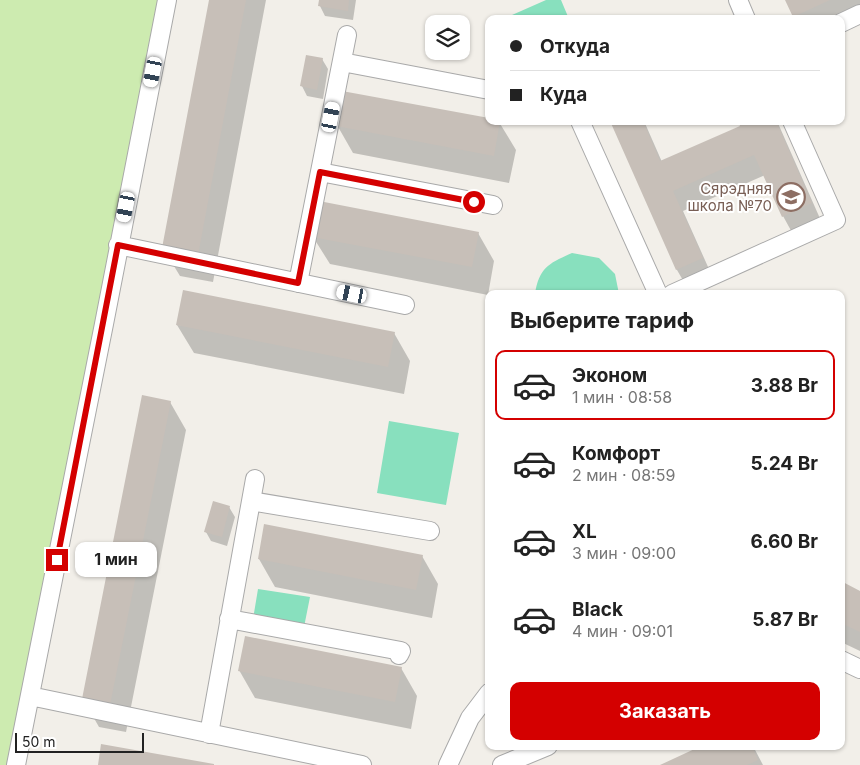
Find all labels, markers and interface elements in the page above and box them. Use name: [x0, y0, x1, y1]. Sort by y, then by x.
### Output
map controls: [425, 15, 470, 60]
button: layers: [425, 15, 470, 60]
text: Откуда: [540, 35, 610, 58]
car: [142, 56, 163, 88]
text: Куда: [540, 83, 587, 106]
car: [320, 101, 341, 133]
place label: Сярэдняя школа №70: [688, 179, 772, 215]
school or university icon: Сярэдняя школа №70: [776, 182, 806, 212]
car: [115, 191, 136, 223]
route start: [463, 191, 485, 213]
car: [335, 284, 368, 304]
text: Выберите тариф: [510, 307, 694, 333]
icon: car: [512, 363, 557, 408]
text: Эконом: [572, 364, 647, 387]
text: 3.88 Br: [751, 374, 818, 397]
text: 1 мин · 08:58: [572, 387, 672, 407]
icon: car: [512, 441, 557, 486]
text: Комфорт: [572, 442, 660, 465]
text: 5.24 Br: [751, 452, 818, 475]
text: 2 мин · 08:59: [572, 465, 675, 485]
icon: car: [512, 519, 557, 564]
text: XL: [572, 520, 597, 543]
text: 6.60 Br: [750, 530, 818, 553]
callout: 1 мин: [74, 542, 157, 578]
text: 3 мин · 09:00: [572, 543, 676, 563]
route end: [46, 549, 68, 571]
text: 1 мин: [94, 549, 138, 569]
icon: car: [512, 597, 557, 642]
text: Black: [572, 598, 623, 621]
text: 5.87 Br: [752, 608, 818, 631]
text: 4 мин · 09:01: [572, 621, 673, 641]
button: Заказать: [510, 682, 820, 740]
scale bar: [15, 730, 144, 753]
text: 50 m: [22, 733, 56, 750]

